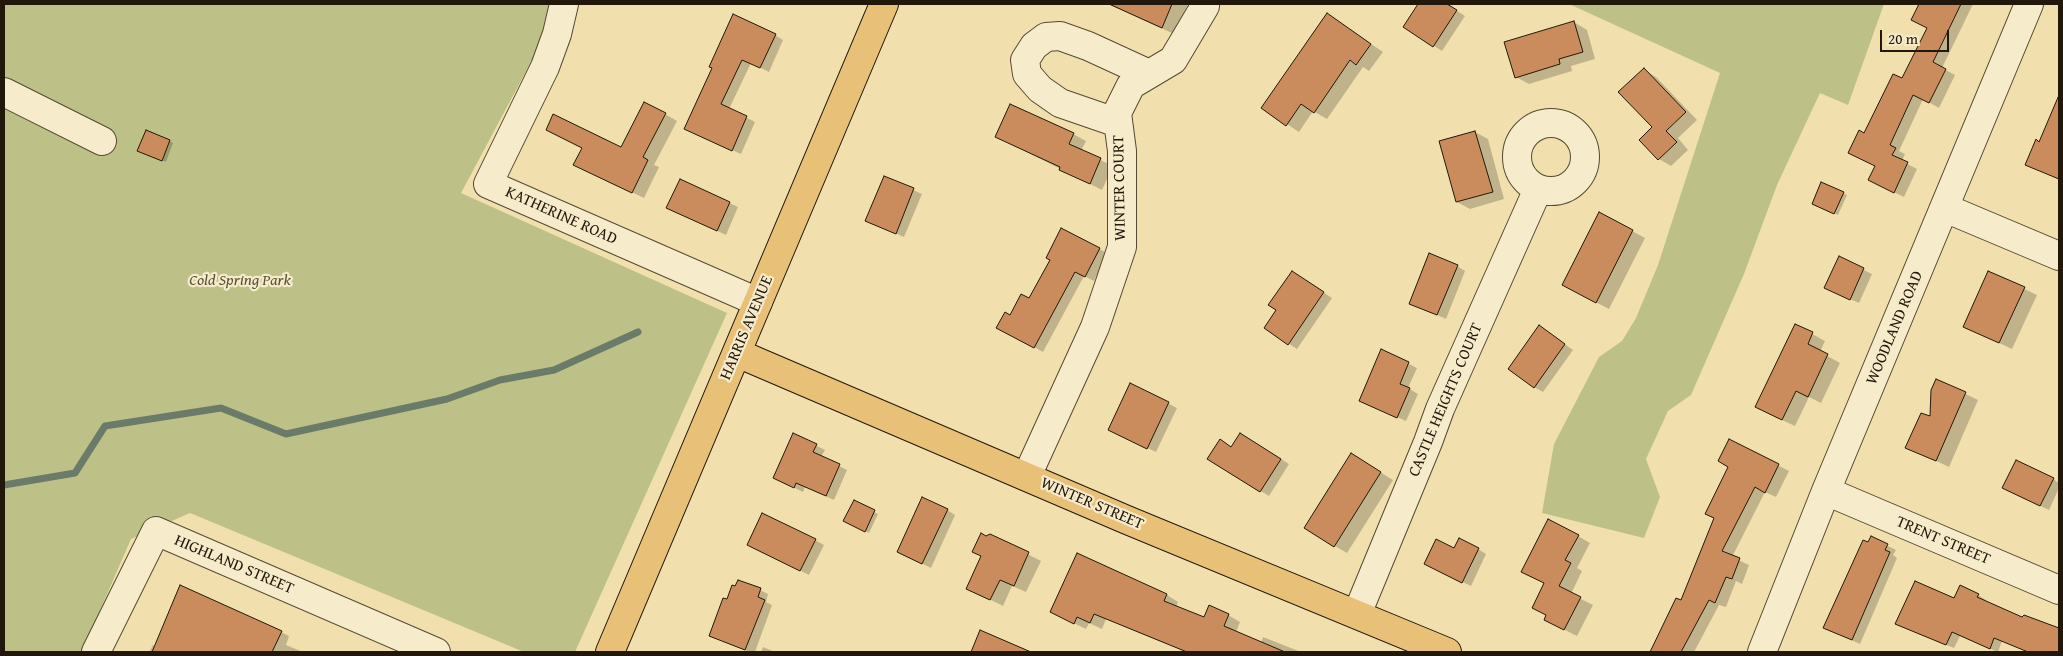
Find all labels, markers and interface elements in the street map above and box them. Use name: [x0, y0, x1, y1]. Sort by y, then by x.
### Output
scale bar: [1883, 20, 1952, 52]
text: 20 m: [1888, 28, 1918, 49]
street label: WINTER COURT: [1109, 135, 1131, 241]
street label: KATHERINE ROAD: [502, 183, 620, 249]
street label: WOODLAND ROAD: [1862, 268, 1928, 388]
park label: Cold Spring Park: [189, 271, 291, 291]
street label: HARRIS AVENUE: [716, 273, 778, 383]
street label: CASTLE HEIGHTS COURT: [1405, 320, 1487, 480]
street label: WINTER STREET: [1038, 474, 1146, 534]
street label: TRENT STREET: [1893, 513, 1993, 569]
street label: HIGHLAND STREET: [171, 531, 297, 599]

